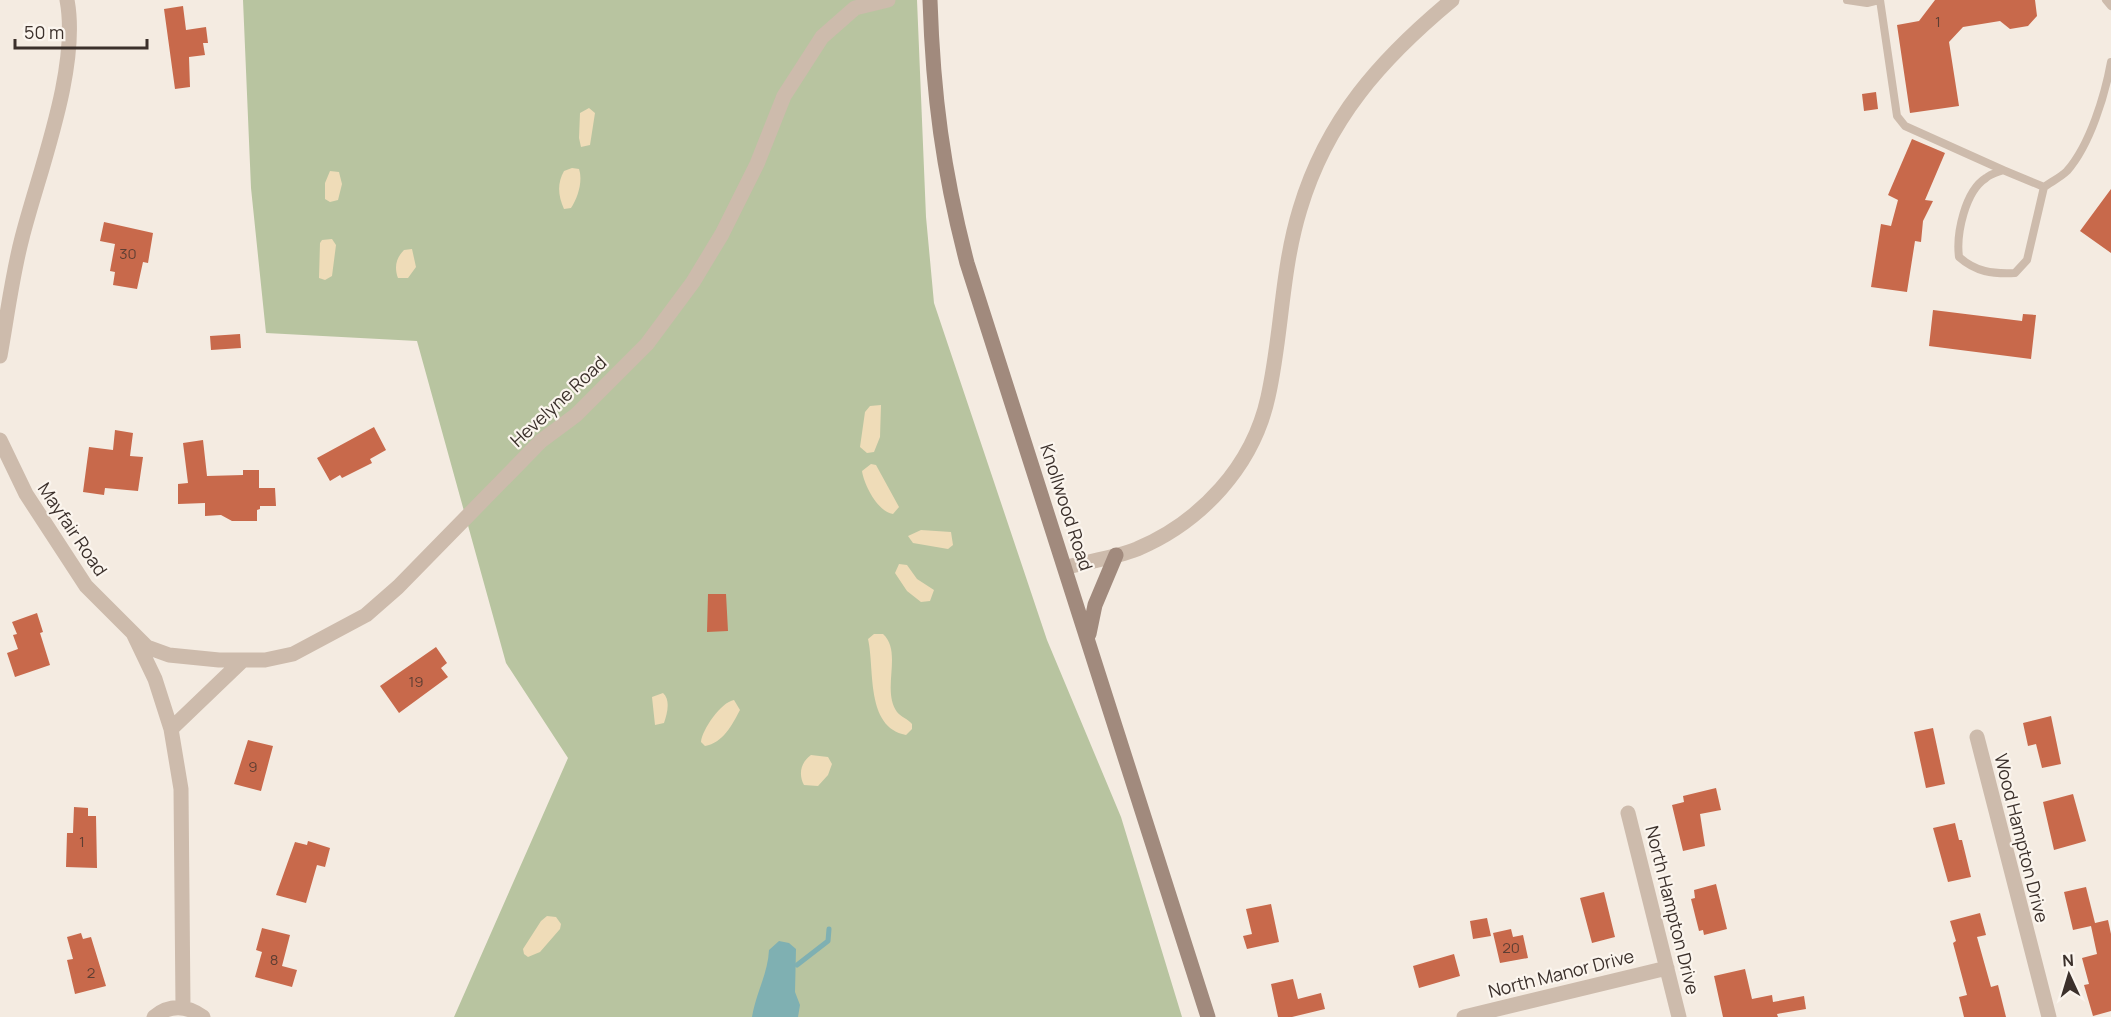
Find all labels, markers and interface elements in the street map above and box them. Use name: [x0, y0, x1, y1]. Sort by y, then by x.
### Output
house number: 1: [1935, 11, 1941, 32]
scale bar: [15, 12, 147, 50]
text: 50 m: [24, 20, 64, 44]
house number: 30: [119, 243, 137, 264]
street label: Hevelyne Road: [505, 350, 611, 452]
street label: Knollwood Road: [1035, 440, 1099, 574]
street label: Mayfair Road: [33, 478, 113, 580]
house number: 19: [408, 671, 424, 692]
street label: Wood Hampton Drive: [1989, 751, 2055, 925]
house number: 9: [248, 756, 258, 777]
street label: North Hampton Drive: [1640, 823, 1706, 997]
house number: 1: [79, 831, 85, 852]
house number: 20: [1502, 937, 1520, 958]
street label: North Manor Drive: [1486, 943, 1636, 1003]
north arrow: [2039, 945, 2099, 1005]
house number: 8: [270, 949, 278, 970]
text: N: [2061, 949, 2074, 971]
house number: 2: [87, 962, 95, 983]

